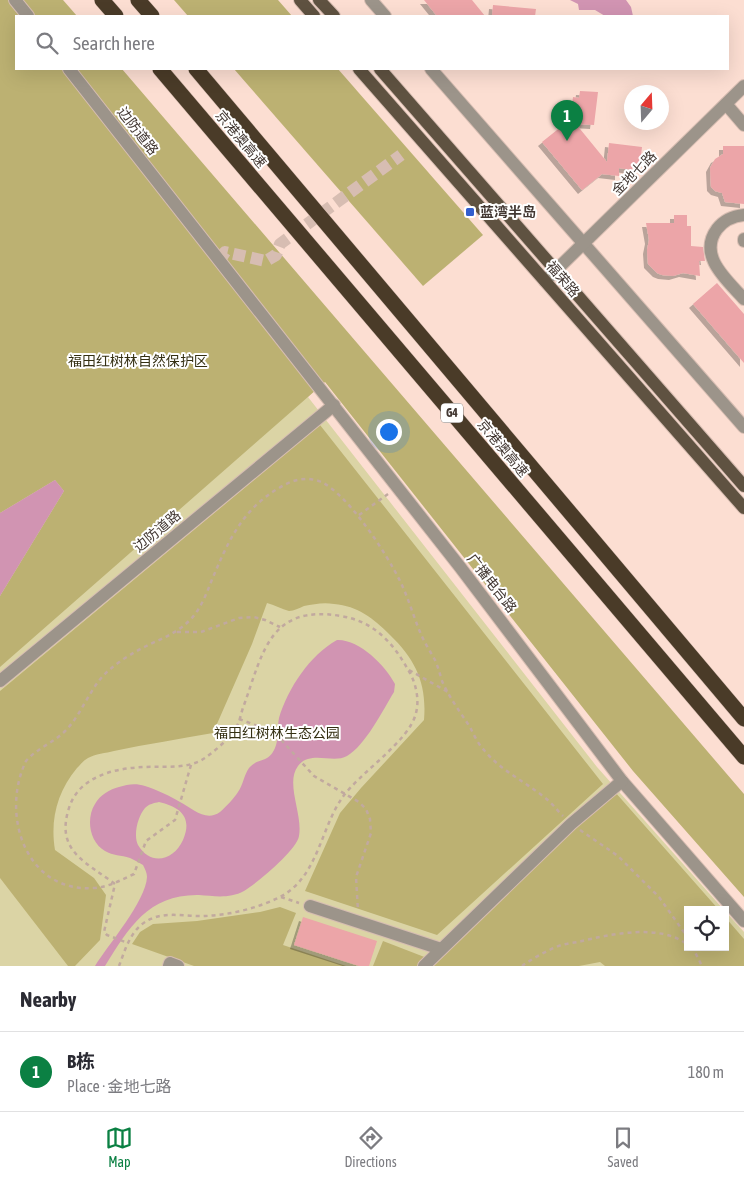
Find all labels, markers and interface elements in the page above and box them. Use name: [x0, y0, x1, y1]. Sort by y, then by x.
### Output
search box: [15, 15, 729, 70]
icon: search: [33, 29, 61, 57]
text: Search here: [73, 32, 155, 54]
north arrow: [624, 85, 669, 130]
pin: 1: [551, 100, 583, 141]
street label: 边防道路: [114, 104, 162, 158]
street label: 京港澳高速: [212, 107, 270, 171]
street label: 金地七路: [609, 148, 659, 198]
place label: 蓝湾半岛: [480, 204, 536, 220]
marker: 蓝湾半岛: [464, 206, 476, 218]
street label: 福荣路: [543, 258, 583, 300]
park label: 福田红树林自然保护区: [68, 353, 208, 369]
road number: G4: [441, 403, 463, 422]
street label: 京港澳高速: [474, 416, 532, 480]
your location: [376, 419, 402, 445]
street label: 边防道路: [130, 507, 184, 555]
street label: 广播电台路: [464, 550, 520, 616]
park label: 福田红树林生态公园: [214, 725, 340, 741]
map controls: [684, 906, 729, 951]
button: locate: [684, 906, 729, 951]
text: Nearby: [20, 987, 76, 1011]
text: B栋: [67, 1050, 95, 1072]
text: 1: [32, 1063, 40, 1081]
text: 180 m: [688, 1063, 724, 1081]
text: Place · 金地七路: [67, 1077, 172, 1095]
tab: Map: [105, 1124, 133, 1170]
tab: Directions: [344, 1124, 397, 1170]
tab: Saved: [608, 1124, 639, 1170]

